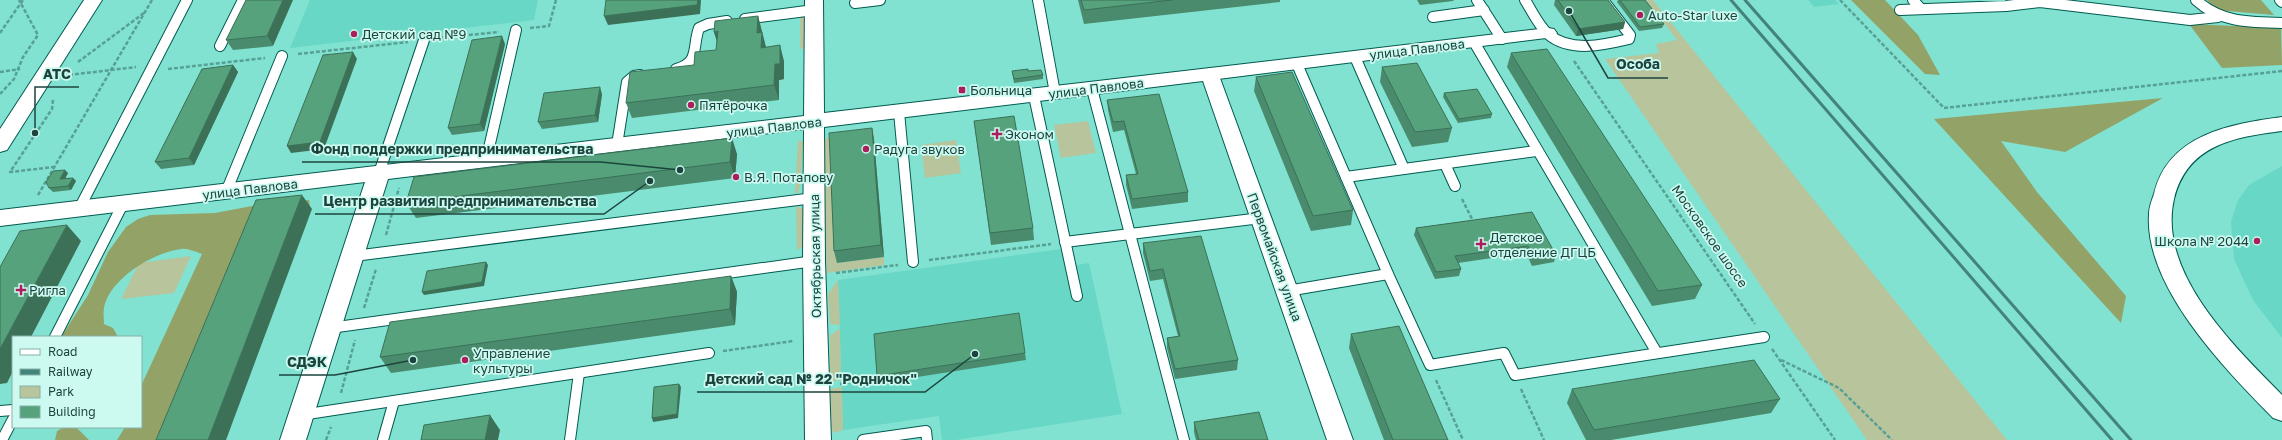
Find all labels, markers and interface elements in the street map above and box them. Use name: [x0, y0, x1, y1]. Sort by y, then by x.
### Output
place label: Auto-Star luxe: [1648, 7, 1738, 23]
marker: Auto-Star luxe: [1635, 10, 1645, 20]
place label: Детский сад №9: [362, 26, 466, 42]
marker: Детский сад №9: [349, 29, 359, 39]
street label: улица Павлова: [1368, 35, 1466, 63]
callout: Особа: [1608, 52, 1668, 78]
text: Особа: [1616, 55, 1660, 72]
callout: АТС: [35, 61, 79, 87]
text: АТС: [43, 65, 71, 82]
street label: улица Павлова: [1047, 74, 1145, 102]
place label: Больница: [970, 82, 1032, 98]
marker: Больница: [957, 85, 967, 95]
place label: Пятёрочка: [699, 97, 768, 113]
marker: Пятёрочка: [686, 100, 696, 110]
street label: улица Павлова: [725, 113, 823, 141]
place label: Эконом: [1005, 126, 1054, 142]
marker: Эконом: [992, 129, 1002, 139]
callout: Фонд поддержки предпринимательства: [302, 136, 601, 162]
text: Фонд поддержки предпринимательства: [311, 140, 593, 157]
place label: Радуга звуков: [874, 141, 965, 157]
marker: Радуга звуков: [861, 144, 871, 154]
place label: В.Я. Потапову: [744, 169, 834, 185]
marker: В.Я. Потапову: [731, 172, 741, 182]
street label: улица Павлова: [201, 175, 299, 203]
street label: Московское шоссе: [1669, 182, 1751, 290]
callout: Центр развития предпринимательства: [315, 188, 604, 214]
street label: Первомайская улица: [1244, 191, 1306, 323]
text: Центр развития предпринимательства: [323, 192, 597, 209]
street label: Октябрьская улица: [806, 194, 824, 318]
place label: Детское отделение ДГЦБ: [1490, 229, 1596, 260]
place label: Школа № 2044: [2154, 233, 2249, 249]
marker: Школа № 2044: [2252, 236, 2262, 246]
marker: Детское отделение ДГЦБ: [1475, 238, 1487, 250]
place label: Ригла: [29, 282, 66, 298]
marker: Ригла: [16, 285, 26, 295]
legend: [12, 336, 142, 428]
text: Road: [48, 344, 77, 359]
place label: Управление культуры: [473, 345, 550, 376]
callout: СДЭК: [279, 349, 335, 375]
text: СДЭК: [287, 353, 328, 370]
marker: Управление культуры: [460, 355, 470, 365]
text: Railway: [48, 364, 93, 379]
callout: Детский сад № 22 "Родничок": [697, 366, 925, 392]
text: Детский сад № 22 "Родничок": [705, 370, 917, 387]
text: Park: [48, 384, 74, 399]
text: Building: [48, 404, 96, 419]

